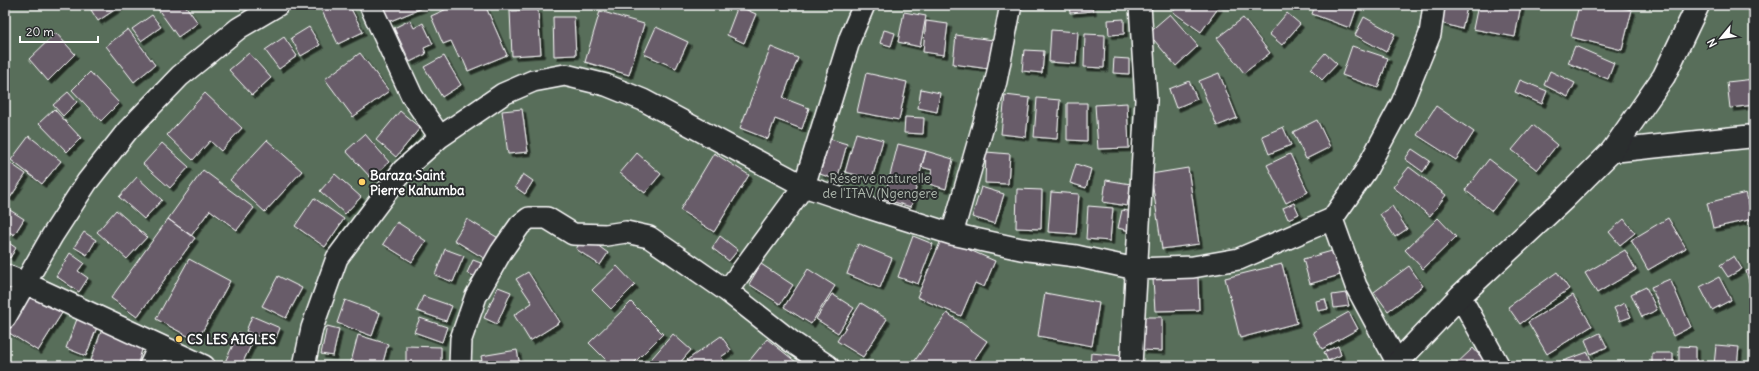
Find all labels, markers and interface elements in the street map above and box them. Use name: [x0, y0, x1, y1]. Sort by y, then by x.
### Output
scale bar: [20, 18, 98, 44]
north arrow: [1701, 18, 1741, 58]
text: 20 m: [26, 24, 54, 39]
text: N: [1704, 36, 1720, 50]
place label: Baraza Saint Pierre Kahumba: [370, 167, 465, 199]
park label: Réserve naturelle de l'ITAV (Ngengere: [823, 170, 937, 202]
marker: Baraza Saint Pierre Kahumba: [357, 177, 367, 187]
place label: CS LES AIGLES: [187, 331, 276, 348]
marker: CS LES AIGLES: [174, 334, 184, 344]

